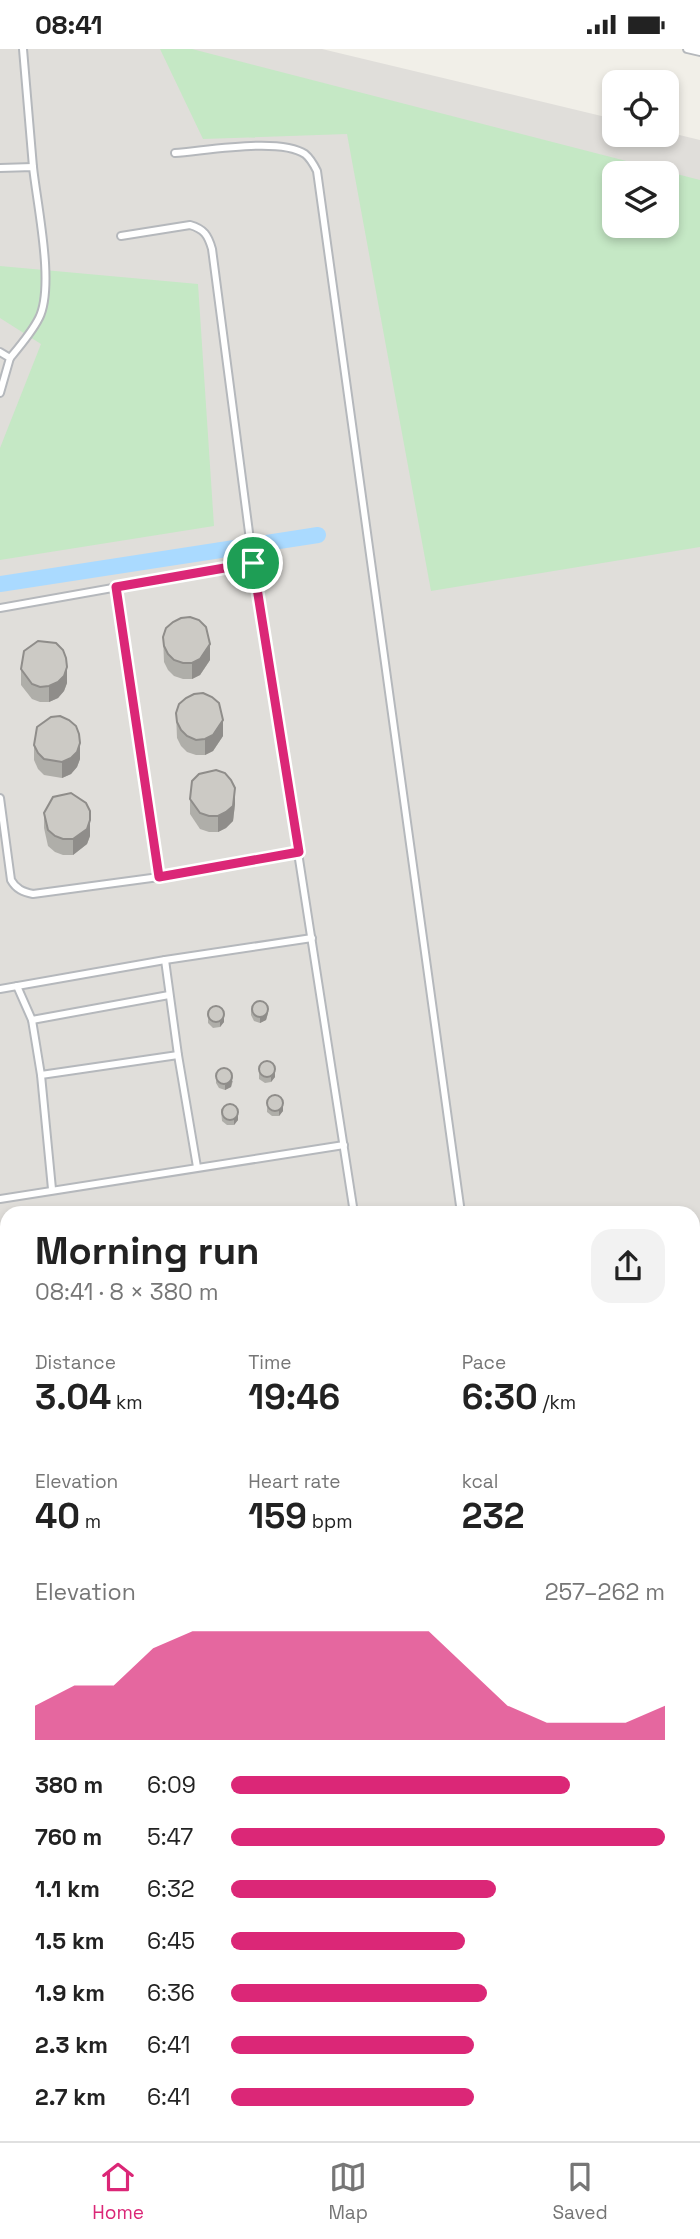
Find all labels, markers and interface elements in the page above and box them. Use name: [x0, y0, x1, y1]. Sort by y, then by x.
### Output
text: 08:41: [35, 8, 103, 42]
map controls: [602, 70, 679, 238]
button: locate: [602, 70, 679, 147]
button: layers: [602, 161, 679, 238]
pin: [223, 533, 283, 593]
icon: arrive: [234, 544, 272, 582]
text: Morning run: [35, 1227, 260, 1275]
button: share: [591, 1229, 665, 1303]
text: 08:41 · 8 × 380 m: [35, 1277, 219, 1307]
text: Distance: [35, 1350, 116, 1375]
text: Time: [248, 1350, 292, 1375]
text: Pace: [462, 1350, 506, 1375]
text: 3.04: [35, 1375, 111, 1419]
text: 19:46: [248, 1375, 340, 1419]
text: 6:30: [462, 1375, 538, 1419]
text: km: [111, 1390, 143, 1415]
text: /km: [538, 1390, 576, 1415]
text: Elevation: [35, 1469, 118, 1494]
text: Heart rate: [248, 1469, 341, 1494]
text: kcal: [462, 1469, 498, 1494]
text: 40: [35, 1494, 80, 1538]
text: 159: [248, 1494, 307, 1538]
text: 232: [462, 1494, 525, 1538]
text: m: [80, 1509, 101, 1534]
text: bpm: [307, 1509, 352, 1534]
text: Elevation: [35, 1577, 136, 1607]
text: 257–262 m: [545, 1577, 665, 1607]
text: 380 m: [35, 1770, 103, 1800]
text: 6:09: [147, 1770, 196, 1800]
text: 760 m: [35, 1822, 102, 1852]
text: 5:47: [147, 1822, 193, 1852]
text: 1.1 km: [35, 1874, 100, 1904]
text: 6:32: [147, 1874, 195, 1904]
text: 1.5 km: [35, 1926, 105, 1956]
text: 6:45: [147, 1926, 195, 1956]
text: 1.9 km: [35, 1978, 105, 2008]
text: 6:36: [147, 1978, 195, 2008]
text: 2.3 km: [35, 2030, 108, 2060]
text: 6:41: [147, 2030, 190, 2060]
text: 2.7 km: [35, 2082, 106, 2112]
text: 6:41: [147, 2082, 190, 2112]
tab: Home: [92, 2158, 144, 2225]
tab: Map: [328, 2158, 368, 2225]
tab: Saved: [552, 2158, 608, 2225]

